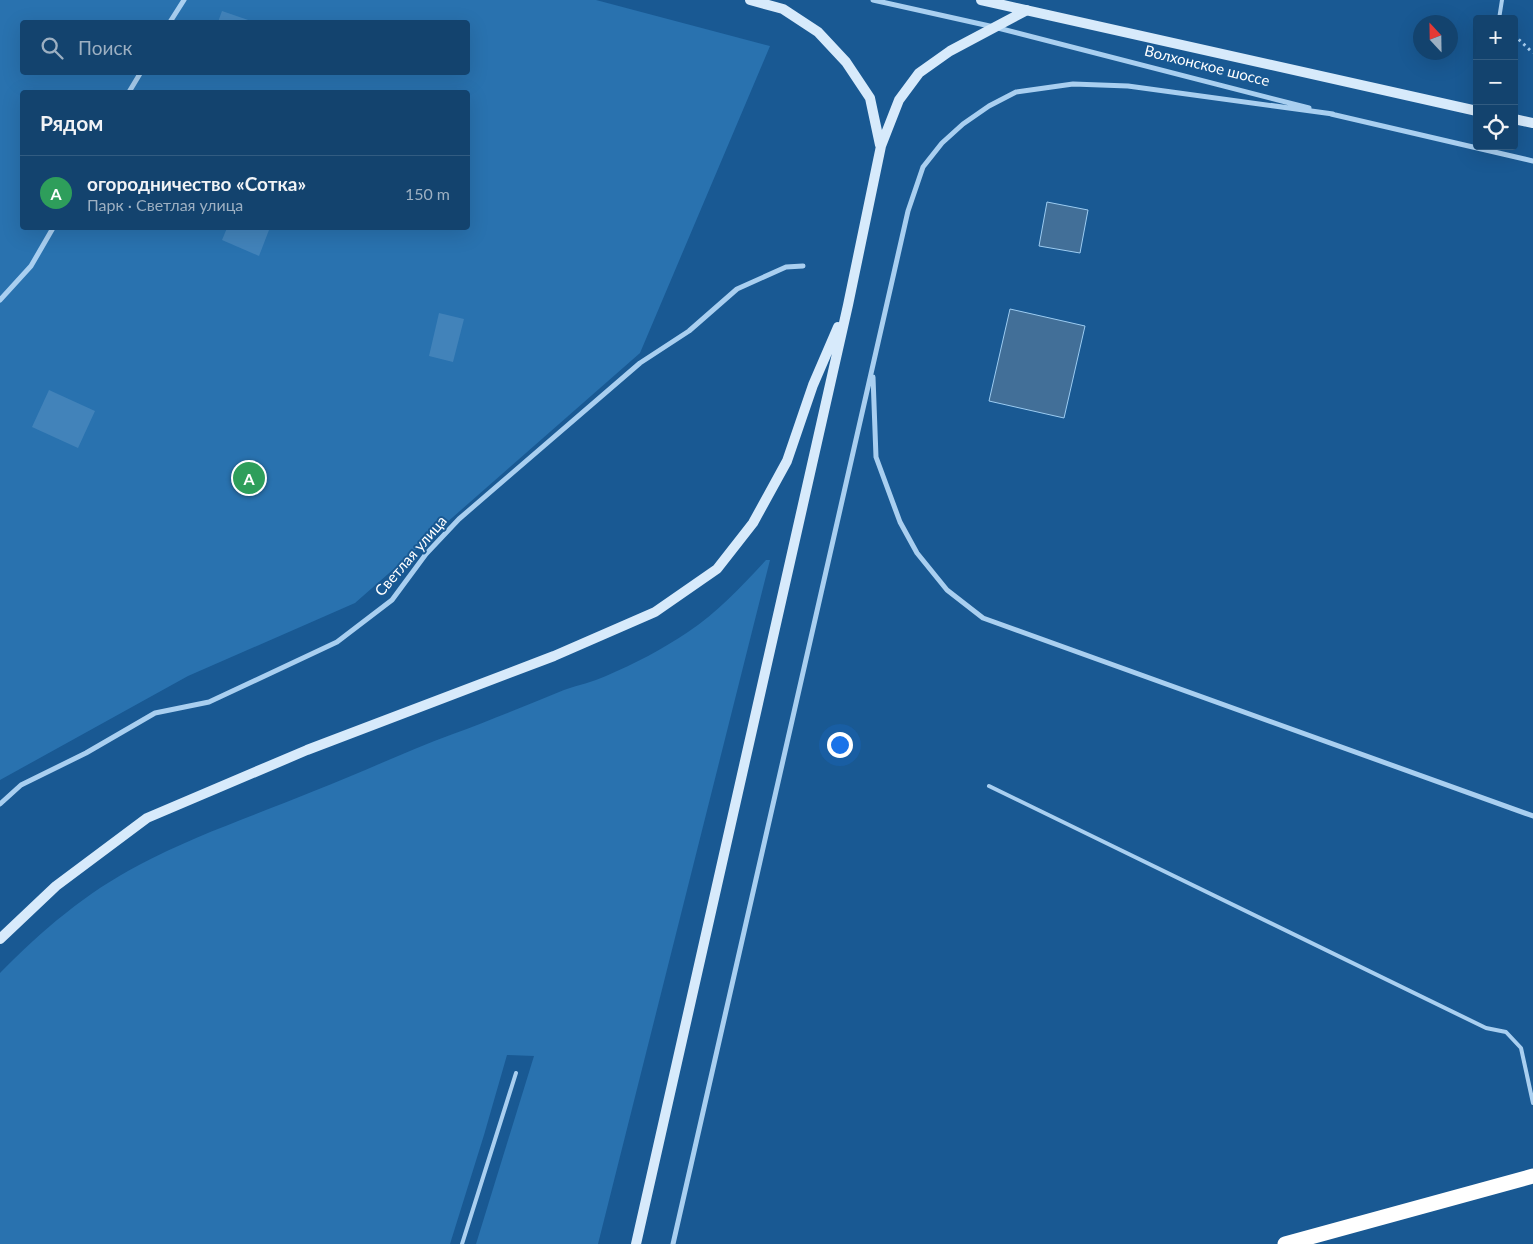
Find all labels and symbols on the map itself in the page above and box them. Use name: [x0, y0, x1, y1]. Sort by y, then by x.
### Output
north arrow: [1413, 15, 1458, 60]
street label: Волхонское шоссе: [1143, 41, 1272, 89]
pin: A: [233, 459, 265, 497]
street label: Светлая улица: [370, 512, 450, 599]
your location: [827, 732, 853, 758]

